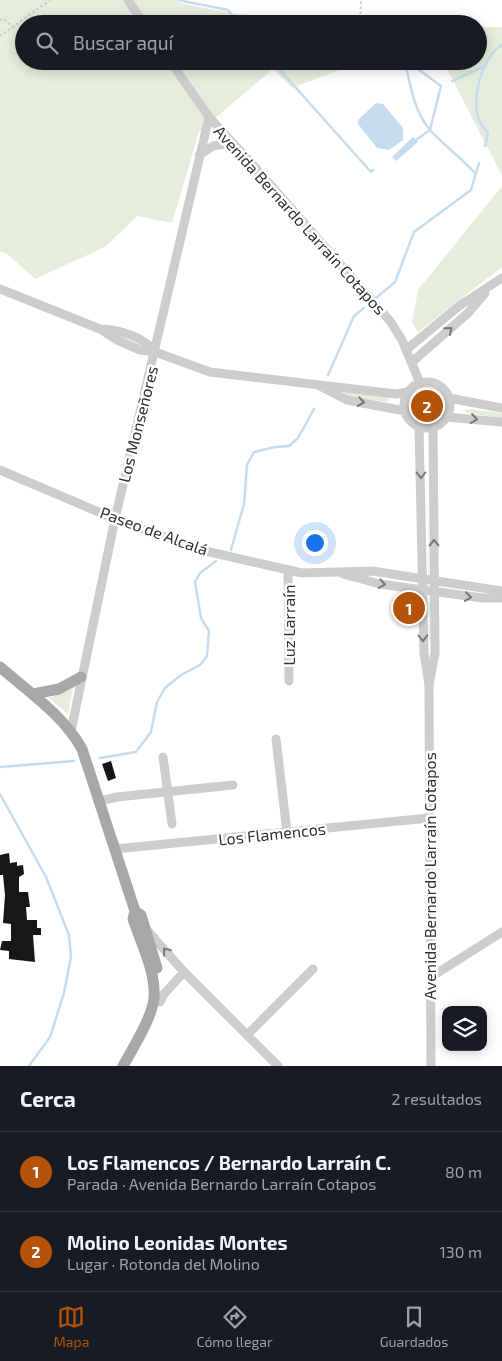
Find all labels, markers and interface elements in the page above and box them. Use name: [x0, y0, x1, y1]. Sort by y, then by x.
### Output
search box: [15, 15, 487, 70]
icon: search: [33, 29, 61, 57]
text: Buscar aquí: [73, 31, 173, 54]
street label: Avenida Bernardo Larraín Cotapos: [210, 121, 390, 318]
one-way arrow: [443, 327, 452, 336]
street label: Los Monseñores: [114, 364, 161, 484]
pin: 2: [411, 387, 443, 425]
one-way arrow: [357, 397, 366, 407]
one-way arrow: [470, 413, 478, 424]
one-way arrow: [416, 471, 427, 479]
street label: Paseo de Alcalá: [98, 502, 211, 559]
your location: [302, 530, 328, 556]
one-way arrow: [429, 539, 439, 546]
one-way arrow: [378, 579, 386, 589]
street label: Luz Larraín: [279, 585, 298, 665]
pin: 1: [393, 589, 425, 627]
one-way arrow: [464, 591, 473, 601]
one-way arrow: [418, 634, 428, 642]
street label: Avenida Bernardo Larraín Cotapos: [420, 752, 439, 1000]
street label: Los Flamencos: [217, 818, 327, 849]
one-way arrow: [163, 948, 171, 957]
map controls: [442, 1006, 487, 1051]
button: layers: [442, 1006, 487, 1051]
text: Cerca: [20, 1086, 76, 1111]
text: 2 resultados: [391, 1089, 482, 1108]
text: Los Flamencos / Bernardo Larraín C.: [67, 1151, 391, 1174]
text: 1: [33, 1162, 39, 1181]
text: 80 m: [445, 1162, 482, 1181]
text: Parada · Avenida Bernardo Larraín Cotapos: [67, 1174, 376, 1193]
text: Molino Leonidas Montes: [67, 1231, 288, 1254]
text: 2: [31, 1242, 41, 1261]
text: 130 m: [440, 1242, 482, 1261]
text: Lugar · Rotonda del Molino: [67, 1254, 260, 1273]
tab: Mapa: [54, 1303, 89, 1350]
tab: Cómo llegar: [196, 1303, 273, 1350]
tab: Guardados: [380, 1303, 448, 1350]

